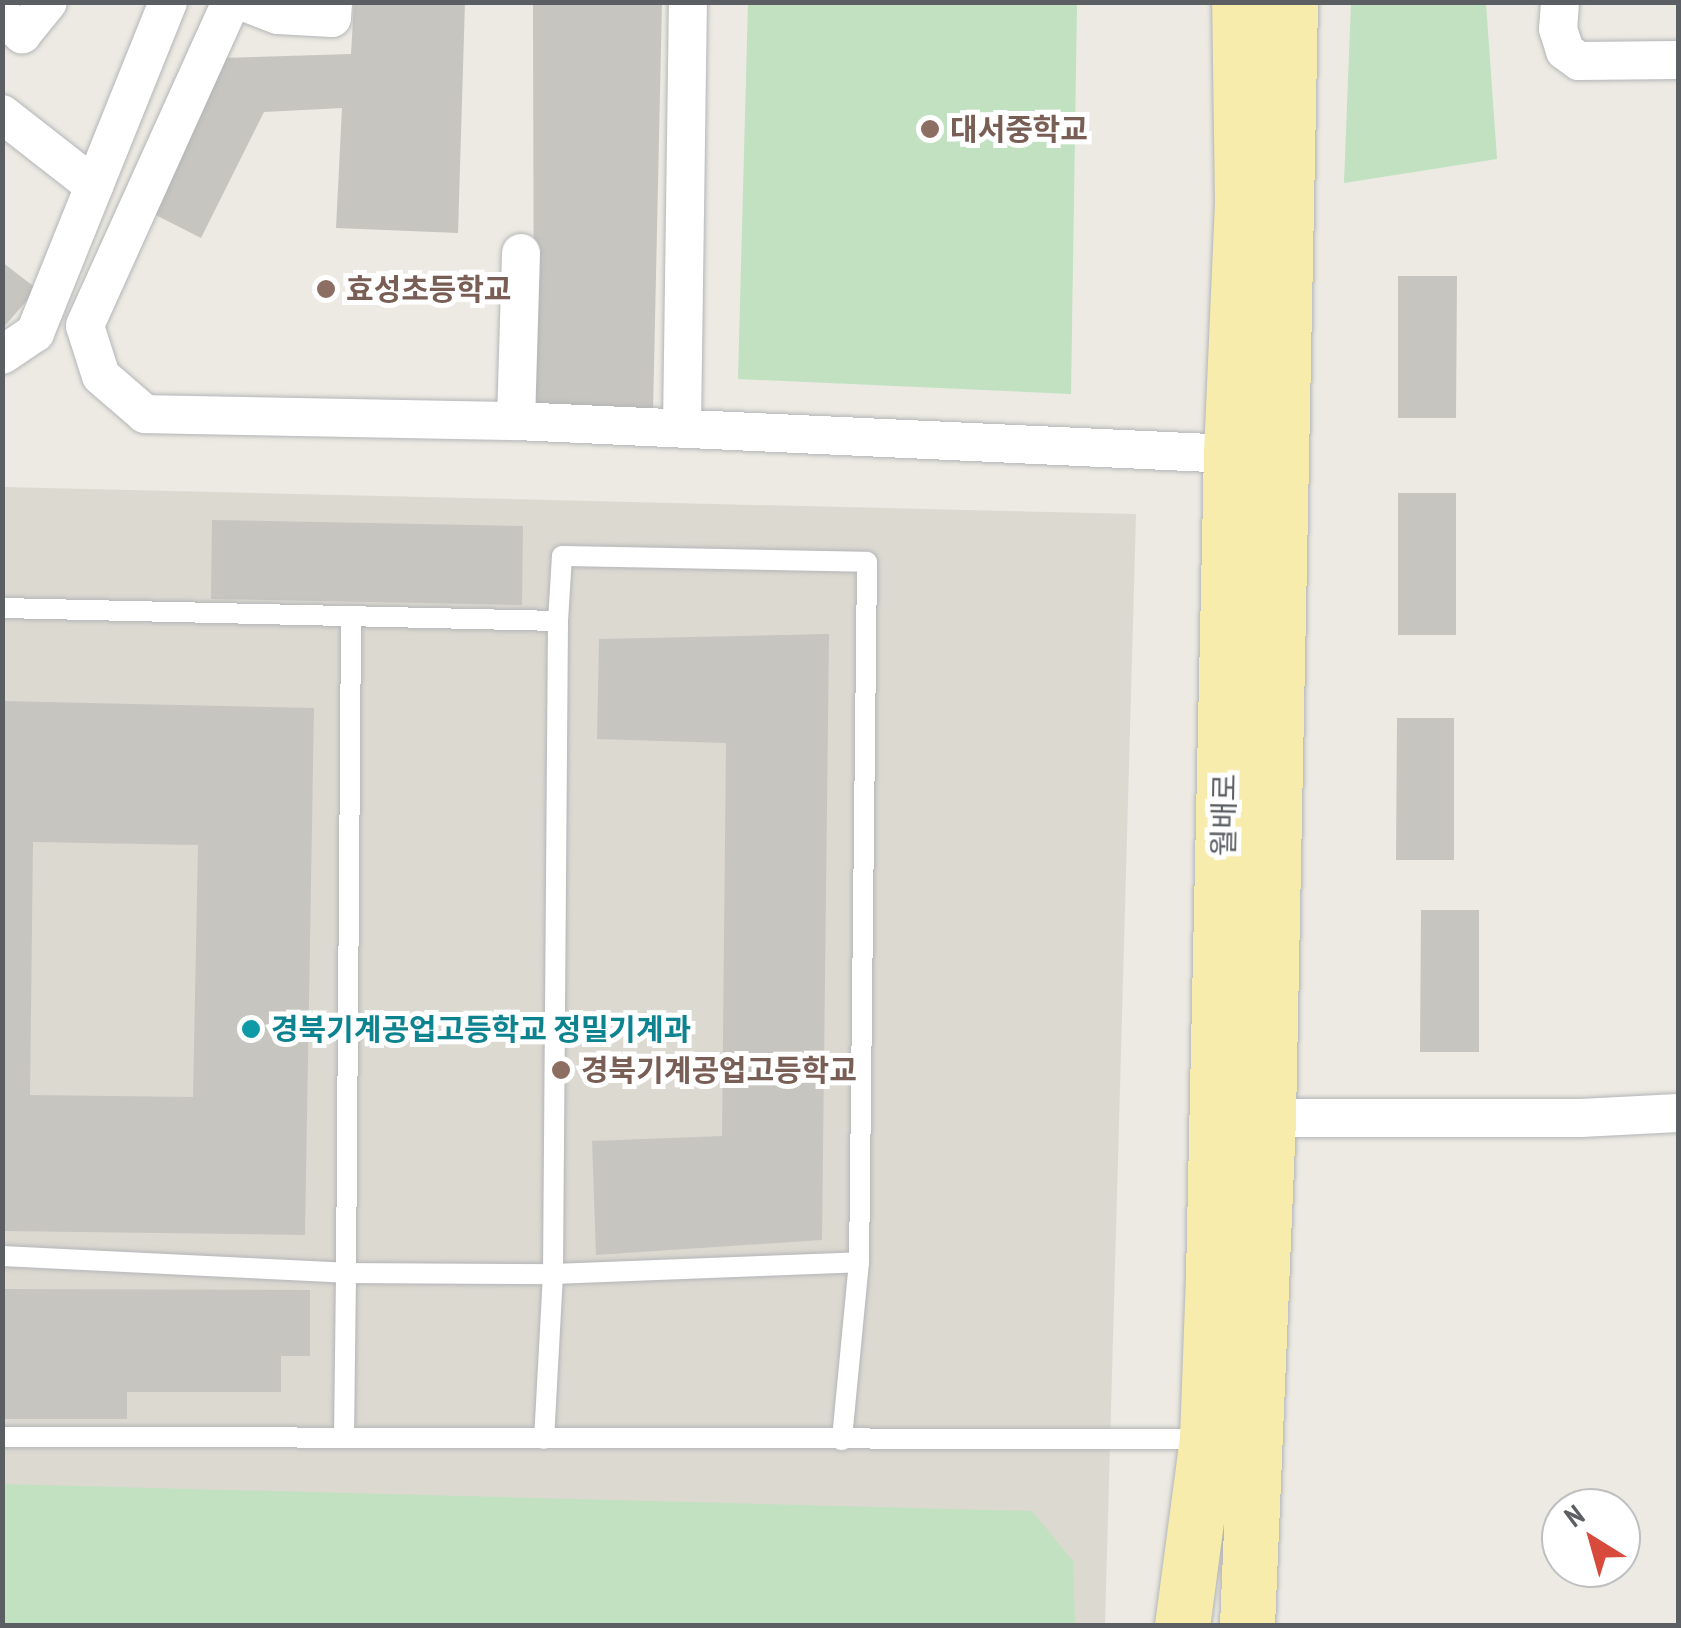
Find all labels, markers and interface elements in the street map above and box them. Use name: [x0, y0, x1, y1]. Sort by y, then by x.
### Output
place label: 대서중학교: [950, 111, 1088, 147]
marker: 대서중학교: [919, 118, 941, 140]
place label: 효성초등학교: [346, 271, 512, 307]
marker: 효성초등학교: [315, 278, 337, 300]
street label: 월배로: [1205, 773, 1243, 857]
place label: 경북기계공업고등학교 정밀기계과: [271, 1011, 691, 1047]
marker: 경북기계공업고등학교 정밀기계과: [240, 1018, 262, 1040]
place label: 경북기계공업고등학교: [581, 1052, 857, 1088]
marker: 경북기계공업고등학교: [550, 1059, 572, 1081]
north arrow: [1541, 1488, 1641, 1588]
text: N: [1557, 1496, 1591, 1535]

